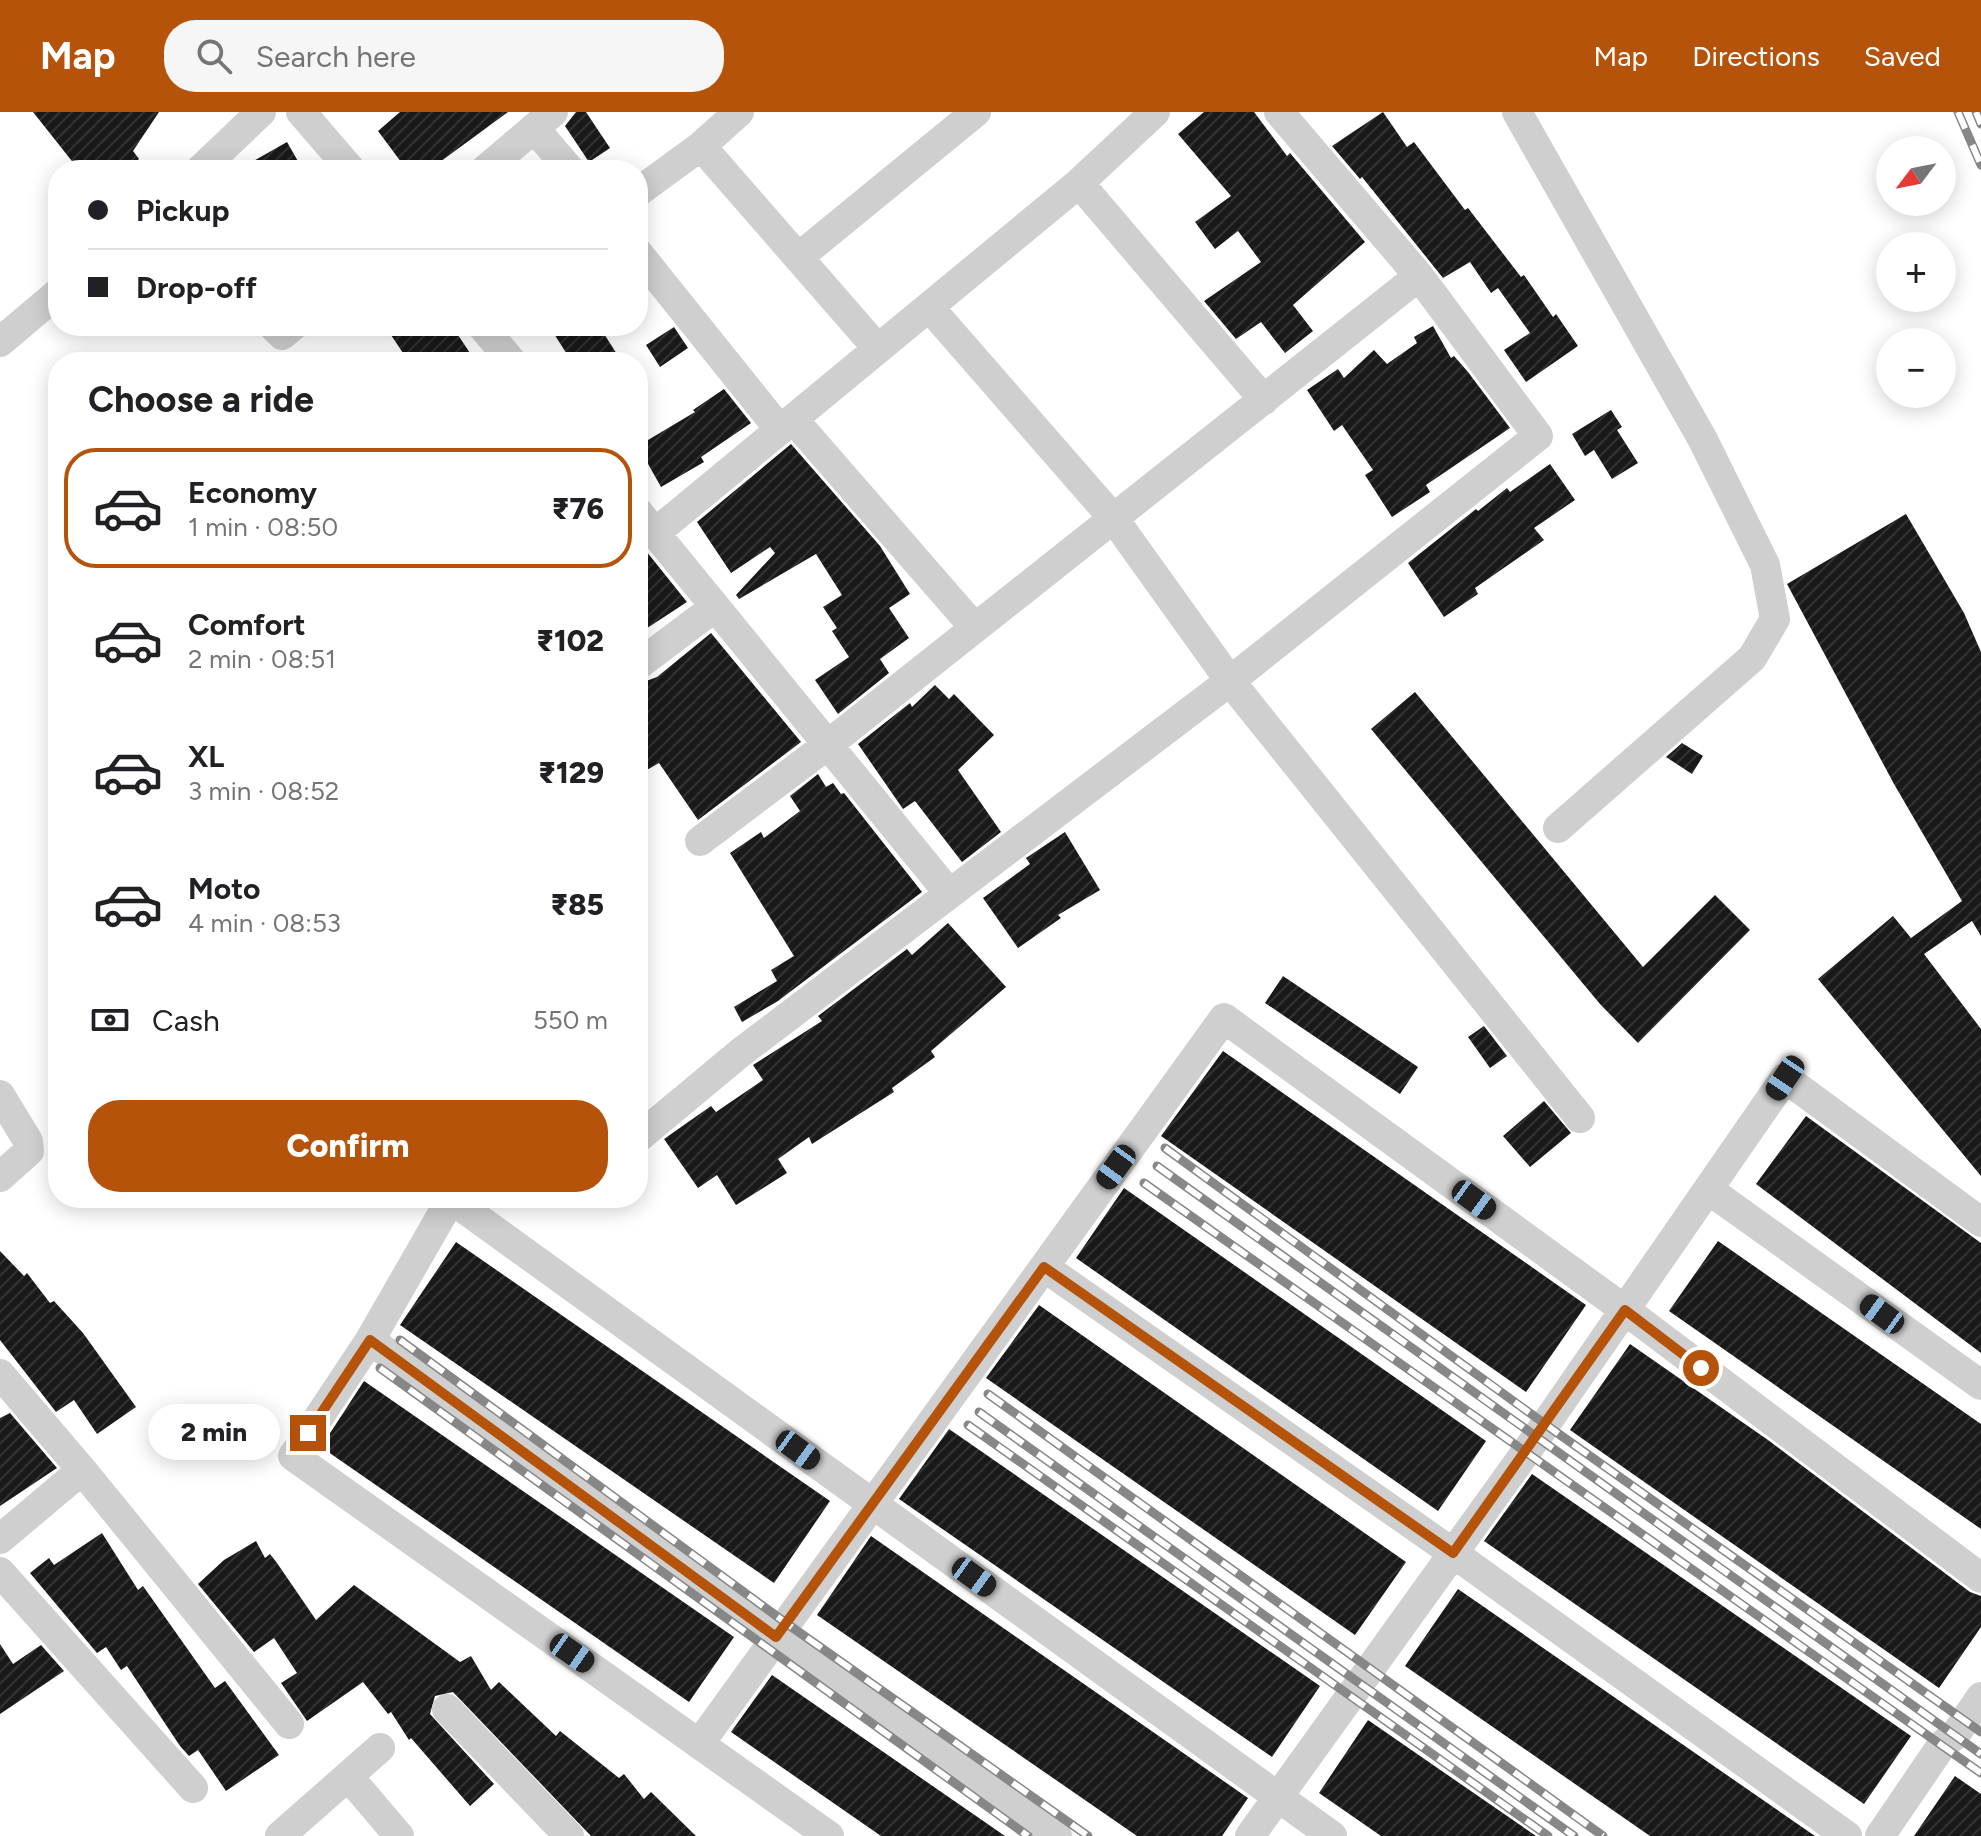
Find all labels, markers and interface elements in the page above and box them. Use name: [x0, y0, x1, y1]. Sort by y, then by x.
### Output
search box: [164, 20, 724, 92]
text: Map: [40, 33, 116, 79]
icon: search: [192, 34, 236, 78]
text: Search here: [256, 38, 416, 75]
text: Map: [1594, 39, 1648, 73]
text: Directions: [1692, 39, 1820, 73]
text: Saved: [1864, 39, 1941, 73]
north arrow: [1876, 136, 1956, 216]
map controls: [1876, 136, 1956, 408]
text: Pickup: [136, 192, 230, 229]
button: +: [1876, 232, 1956, 312]
text: Drop-off: [136, 269, 257, 306]
button: −: [1876, 328, 1956, 408]
text: Choose a ride: [88, 378, 314, 421]
icon: car: [92, 472, 164, 544]
text: Economy: [188, 474, 317, 511]
text: ₹76: [552, 490, 604, 527]
text: 1 min · 08:50: [188, 511, 338, 543]
icon: car: [92, 604, 164, 676]
text: Comfort: [188, 606, 306, 643]
text: ₹102: [536, 622, 604, 659]
text: 2 min · 08:51: [188, 643, 336, 675]
icon: car: [92, 736, 164, 808]
text: XL: [188, 738, 224, 775]
text: ₹129: [538, 754, 604, 791]
text: 3 min · 08:52: [188, 775, 339, 807]
icon: car: [92, 868, 164, 940]
text: Moto: [188, 870, 260, 907]
text: ₹85: [550, 886, 604, 923]
text: 4 min · 08:53: [188, 907, 341, 939]
icon: cash: [88, 998, 132, 1042]
text: Cash: [152, 1002, 220, 1039]
text: 550 m: [533, 1004, 608, 1036]
car: [1762, 1051, 1808, 1105]
button: Confirm: [88, 1100, 608, 1192]
car: [1092, 1141, 1140, 1193]
car: [1448, 1176, 1500, 1224]
car: [1856, 1290, 1908, 1338]
route start: [1683, 1350, 1719, 1386]
callout: 2 min: [148, 1405, 280, 1461]
route end: [290, 1415, 326, 1451]
text: 2 min: [181, 1416, 247, 1448]
car: [772, 1426, 824, 1474]
car: [948, 1553, 1000, 1601]
car: [545, 1629, 599, 1677]

